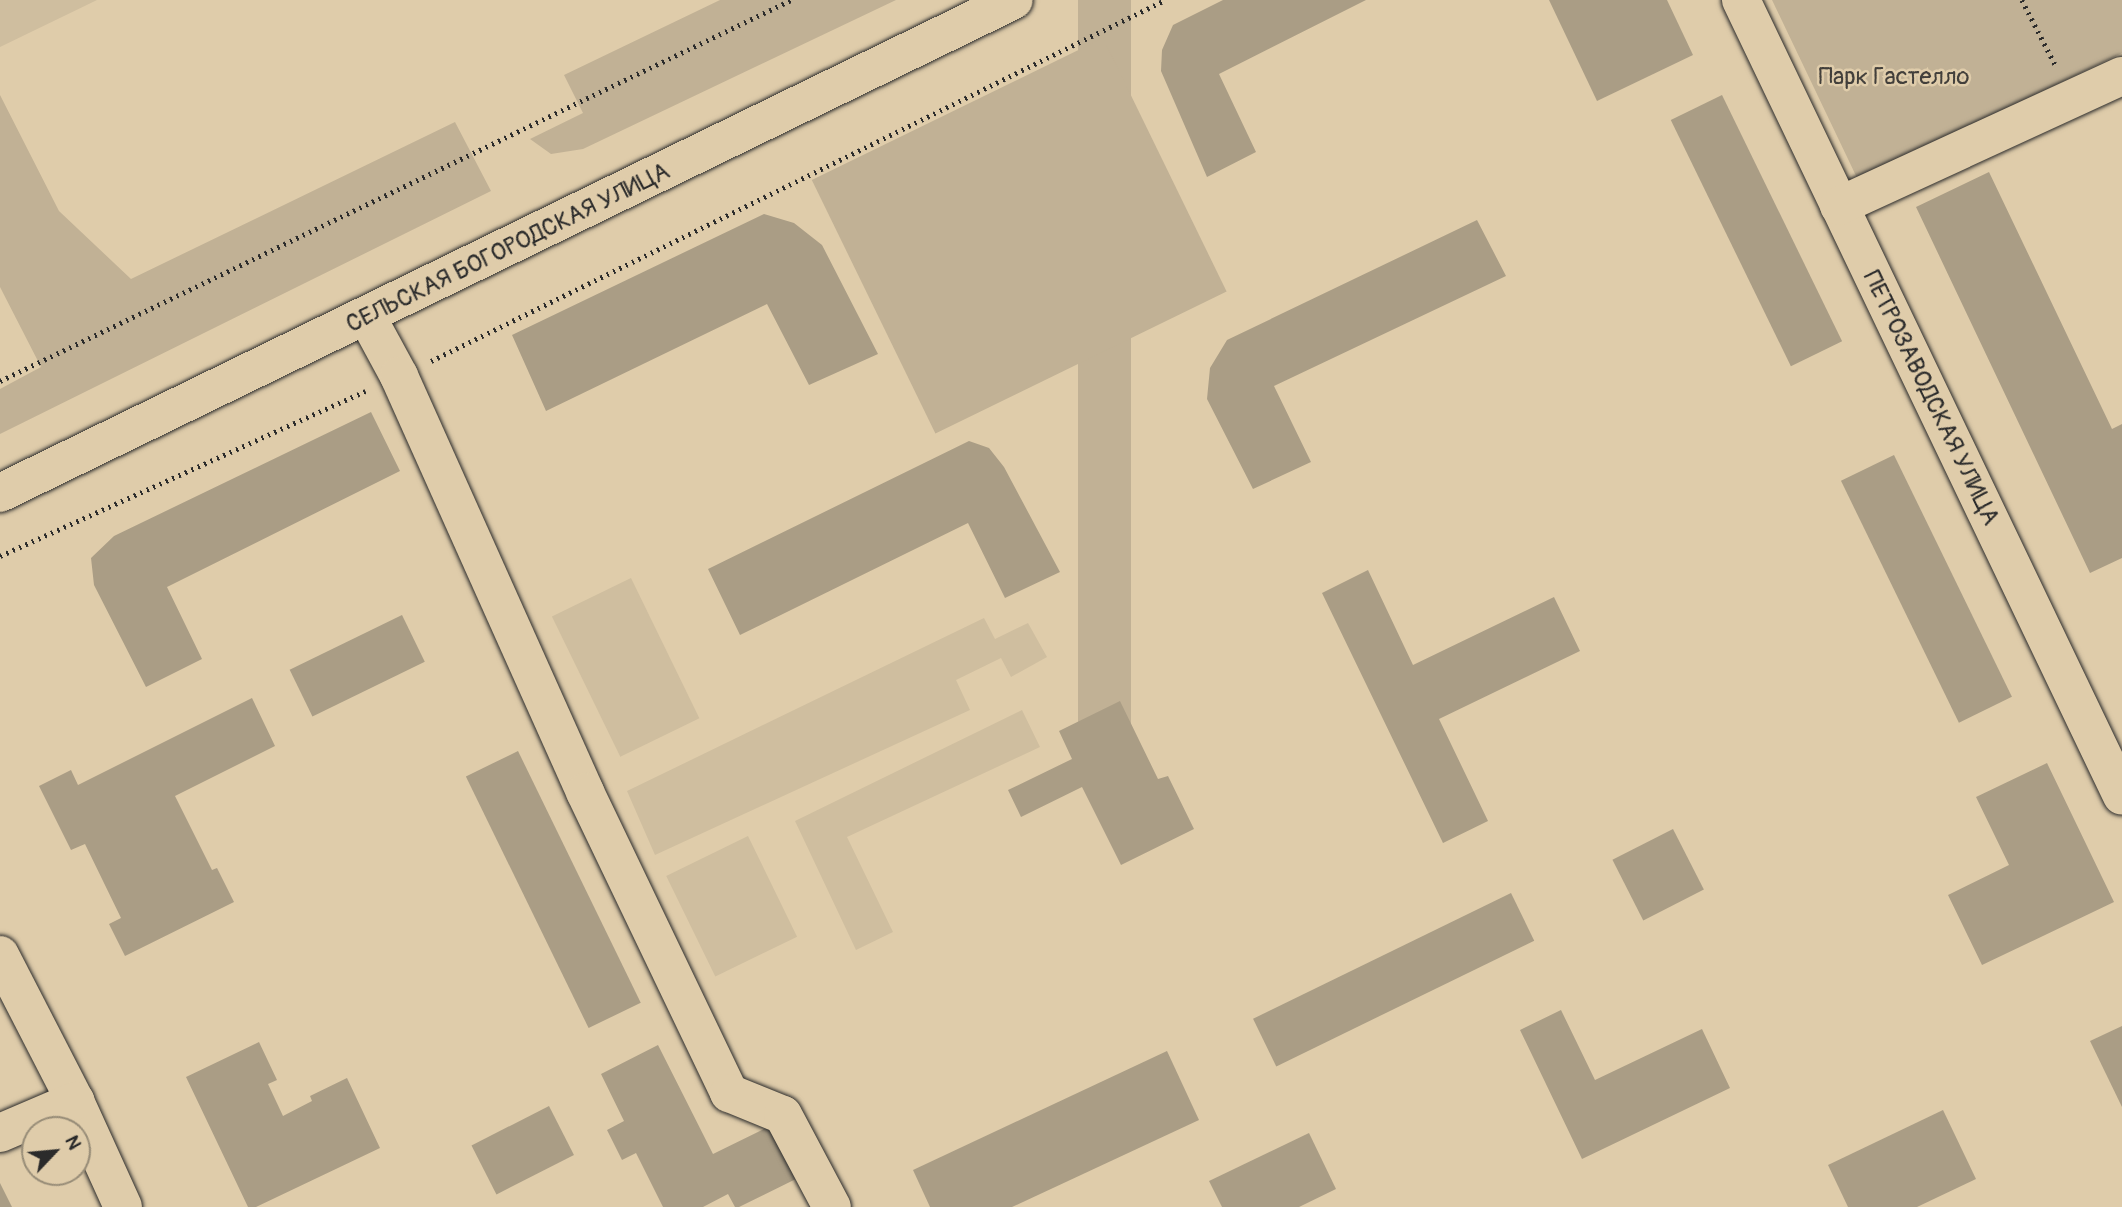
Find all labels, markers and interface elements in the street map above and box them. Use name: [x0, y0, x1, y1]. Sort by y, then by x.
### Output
park label: Парк Гастелло: [1819, 63, 1969, 91]
street label: СЕЛЬСКАЯ БОГОРОДСКАЯ УЛИЦА: [342, 157, 674, 339]
street label: ПЕТРОЗАВОДСКАЯ УЛИЦА: [1857, 266, 2005, 530]
north arrow: [21, 1116, 91, 1186]
text: N: [59, 1132, 87, 1154]

